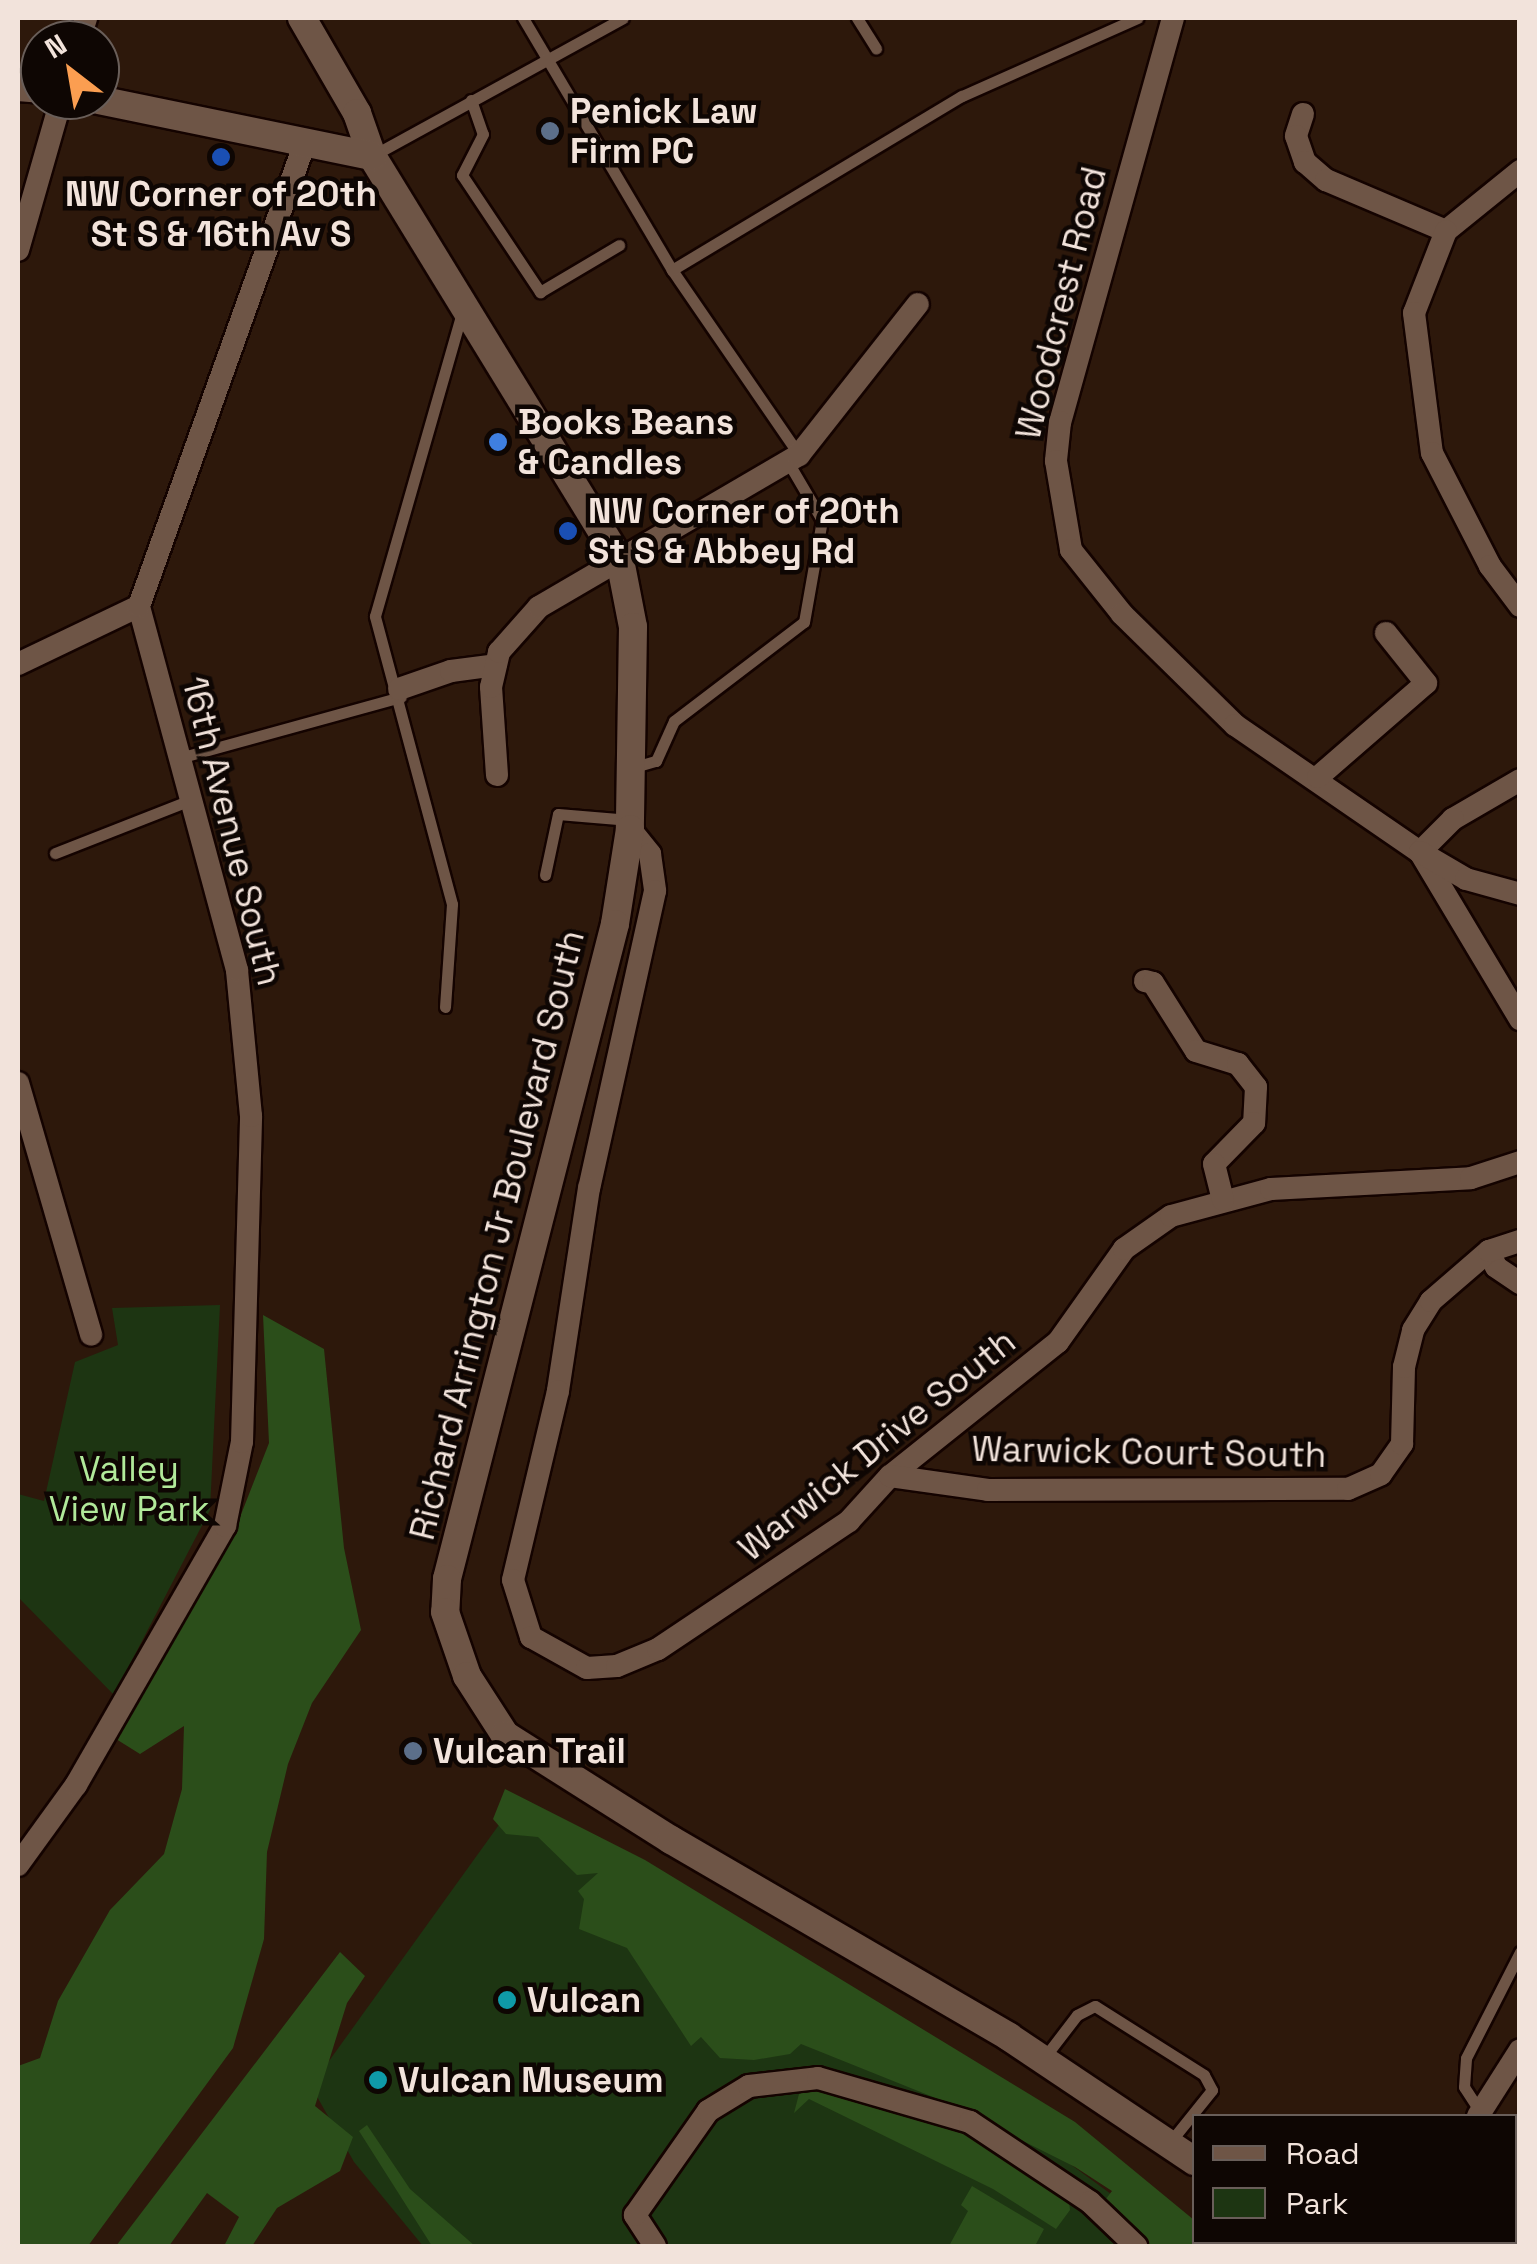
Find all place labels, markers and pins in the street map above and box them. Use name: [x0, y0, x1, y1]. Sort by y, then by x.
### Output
place label: Penick Law Firm PC: [570, 90, 757, 172]
marker: Penick Law Firm PC: [539, 120, 561, 142]
marker: NW Corner of 20th St S & 16th Av S: [210, 146, 232, 168]
place label: NW Corner of 20th St S & 16th Av S: [65, 173, 377, 255]
place label: Books Beans & Candles: [518, 401, 734, 483]
marker: Books Beans & Candles: [487, 431, 509, 453]
place label: NW Corner of 20th St S & Abbey Rd: [588, 490, 900, 572]
marker: NW Corner of 20th St S & Abbey Rd: [557, 520, 579, 542]
place label: Vulcan Trail: [433, 1730, 627, 1772]
marker: Vulcan Trail: [402, 1740, 424, 1762]
place label: Vulcan: [527, 1979, 641, 2021]
marker: Vulcan: [496, 1989, 518, 2011]
place label: Vulcan Museum: [398, 2059, 664, 2101]
marker: Vulcan Museum: [367, 2069, 389, 2091]

